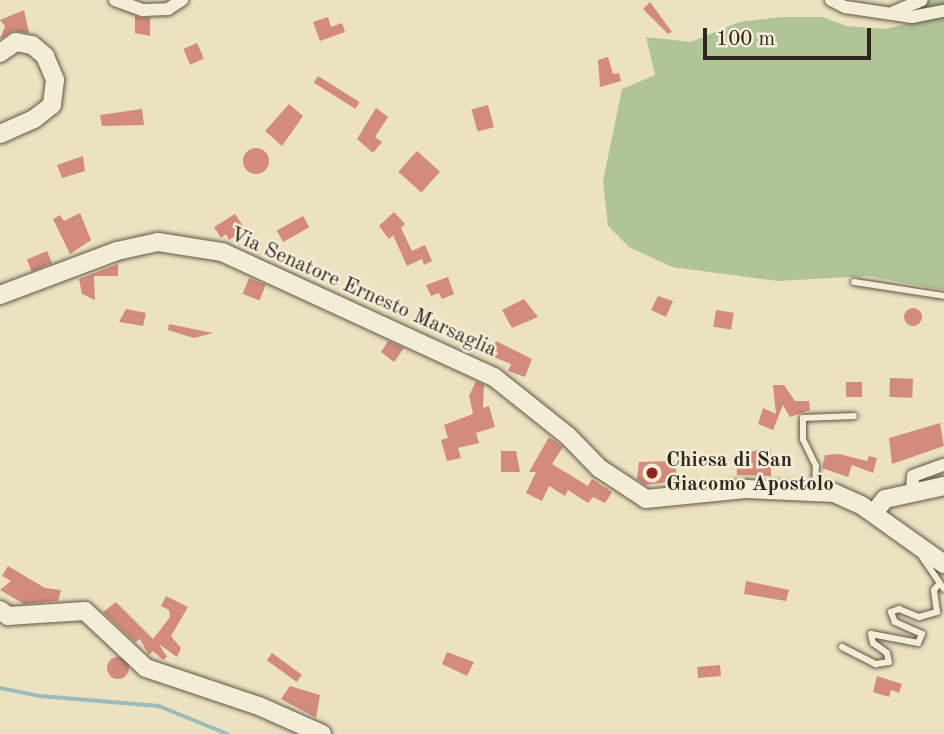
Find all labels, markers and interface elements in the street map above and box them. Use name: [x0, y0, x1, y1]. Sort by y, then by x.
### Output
scale bar: [706, 14, 874, 58]
text: 100 m: [716, 29, 775, 50]
street label: Via Senatore Ernesto Marsaglia: [226, 223, 500, 363]
place label: Chiesa di San Giacomo Apostolo: [666, 448, 834, 498]
marker: Chiesa di San Giacomo Apostolo: [644, 465, 660, 481]

